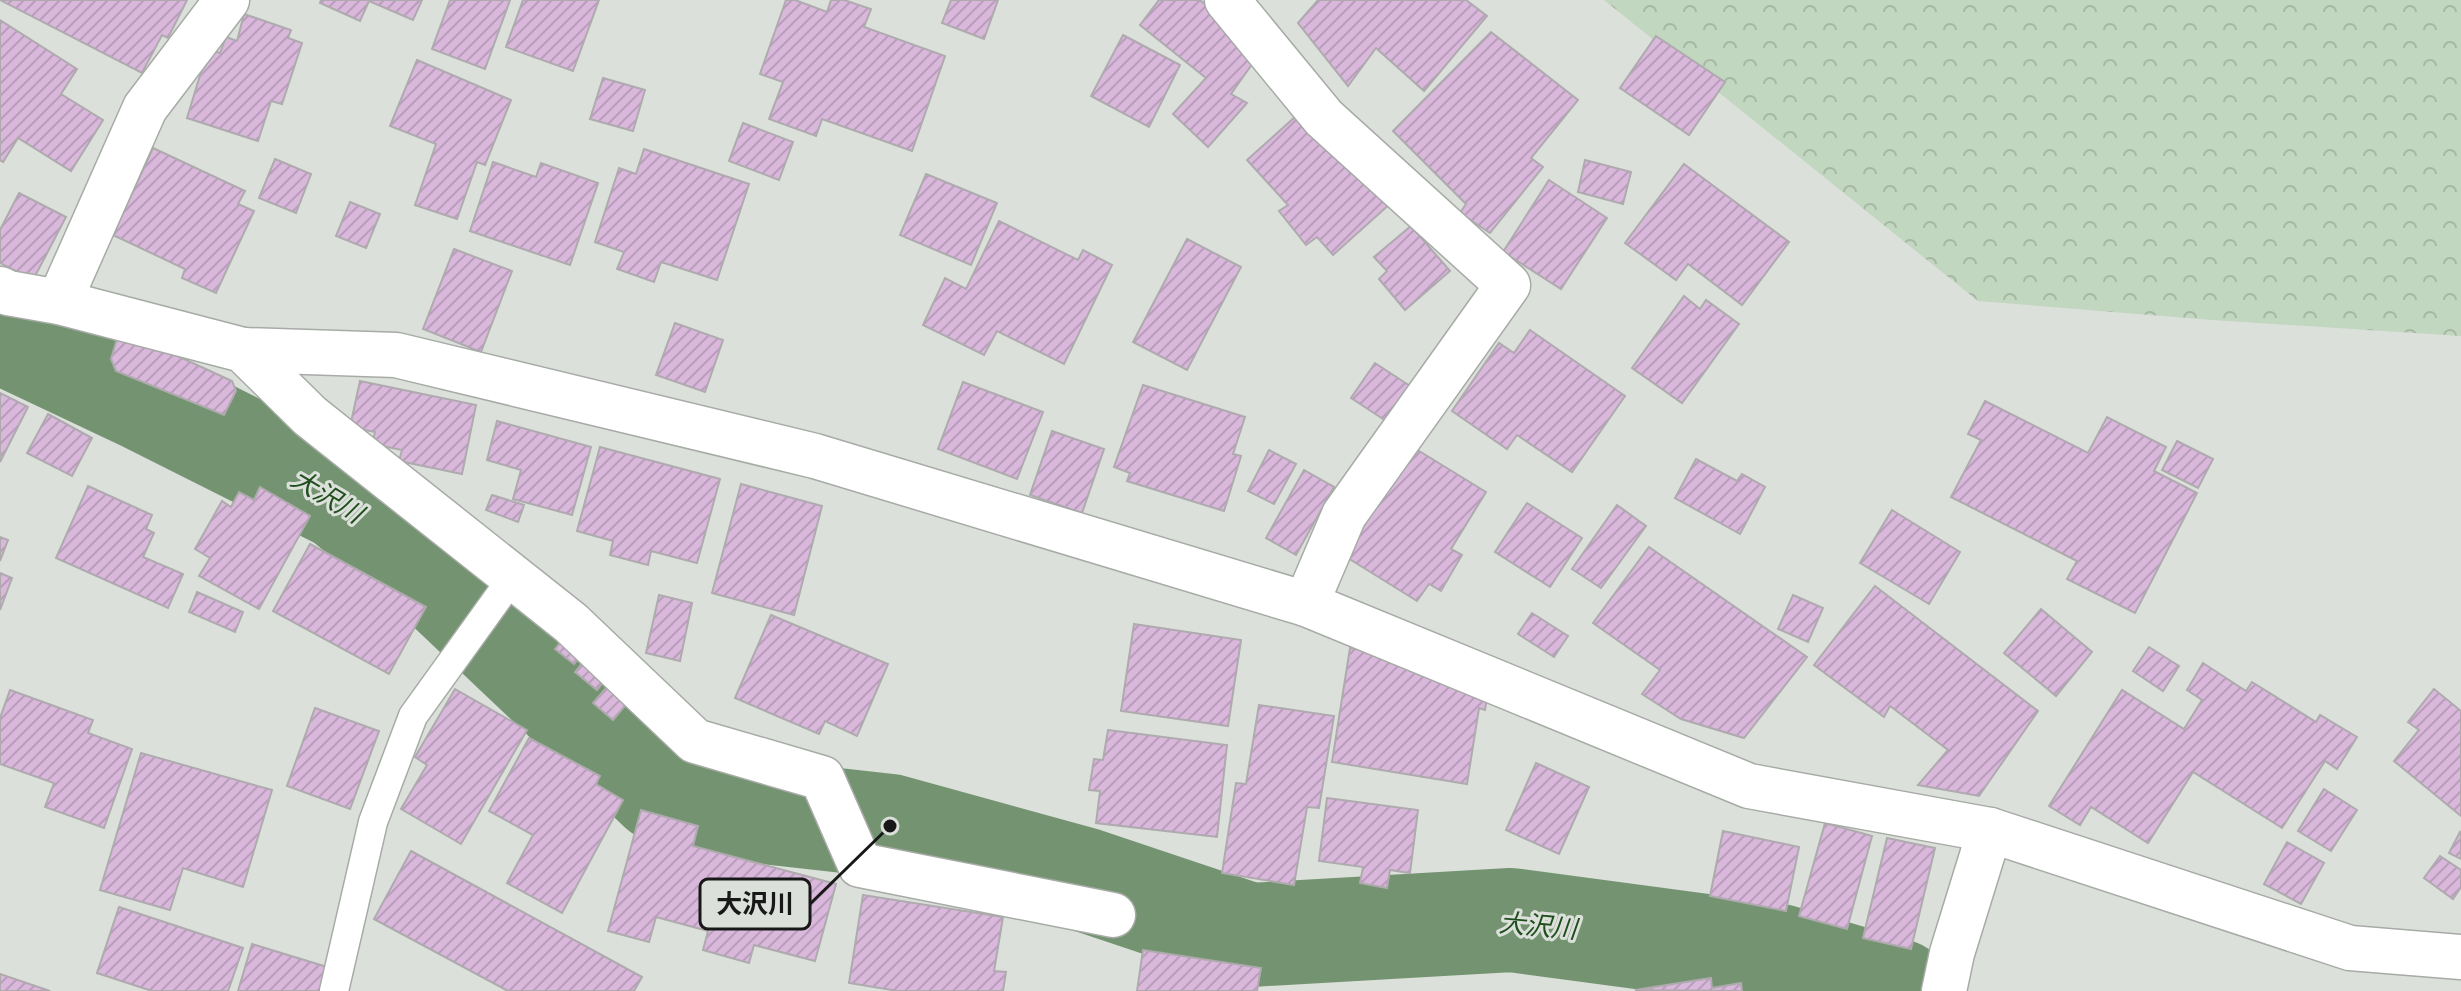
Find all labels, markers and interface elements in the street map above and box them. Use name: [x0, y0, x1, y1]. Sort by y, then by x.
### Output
water label: 大沢川: [286, 463, 371, 530]
callout: 大沢川: [700, 879, 810, 929]
text: 大沢川: [716, 889, 794, 919]
water label: 大沢川: [1498, 908, 1581, 945]

